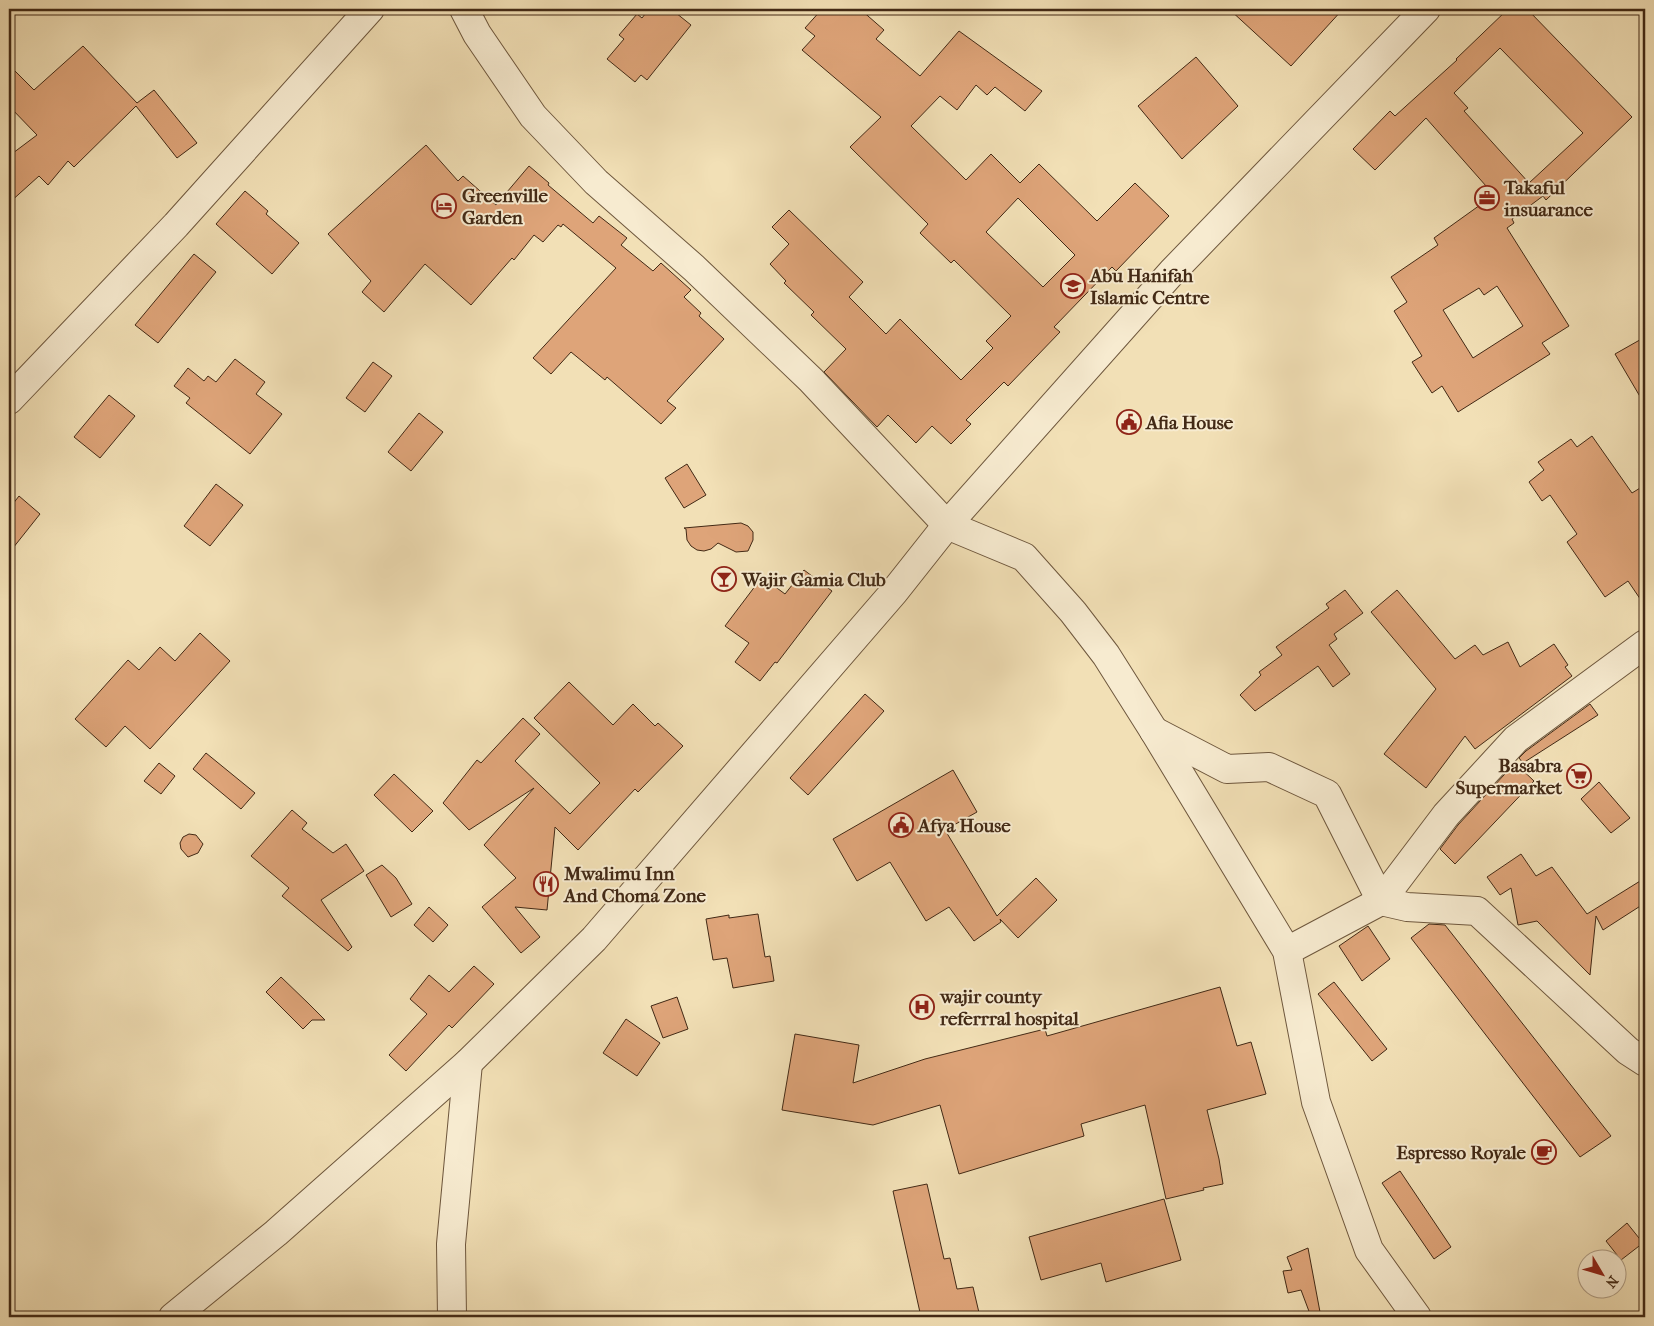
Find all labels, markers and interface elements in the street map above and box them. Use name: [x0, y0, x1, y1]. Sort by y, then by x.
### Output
place label: Takaful insuarance: [1503, 177, 1593, 221]
place label: Greenville Garden: [462, 185, 548, 229]
office icon: Takaful insuarance: [1474, 185, 1500, 211]
hotel icon: Greenville Garden: [431, 193, 457, 219]
place label: Abu Hanifah Islamic Centre: [1089, 265, 1210, 309]
school or university icon: Abu Hanifah Islamic Centre: [1060, 273, 1086, 299]
public building icon: Afia House: [1116, 409, 1142, 435]
place label: Afia House: [1145, 412, 1234, 434]
bar icon: Wajir Gamia Club: [711, 566, 737, 592]
place label: Wajir Gamia Club: [741, 569, 886, 591]
place label: Basabra Supermarket: [1456, 755, 1563, 799]
supermarket icon: Basabra Supermarket: [1566, 763, 1592, 789]
public building icon: Afya House: [888, 812, 914, 838]
place label: Afya House: [917, 815, 1011, 837]
place label: Mwalimu Inn And Choma Zone: [563, 863, 707, 907]
restaurant icon: Mwalimu Inn And Choma Zone: [533, 871, 559, 897]
place label: wajir county referrral hospital: [939, 986, 1080, 1030]
hospital icon: wajir county referrral hospital: [909, 994, 935, 1020]
cafe icon: Espresso Royale: [1531, 1139, 1557, 1165]
place label: Espresso Royale: [1396, 1142, 1527, 1164]
north arrow: [1576, 1248, 1626, 1298]
text: N: [1602, 1272, 1622, 1291]

